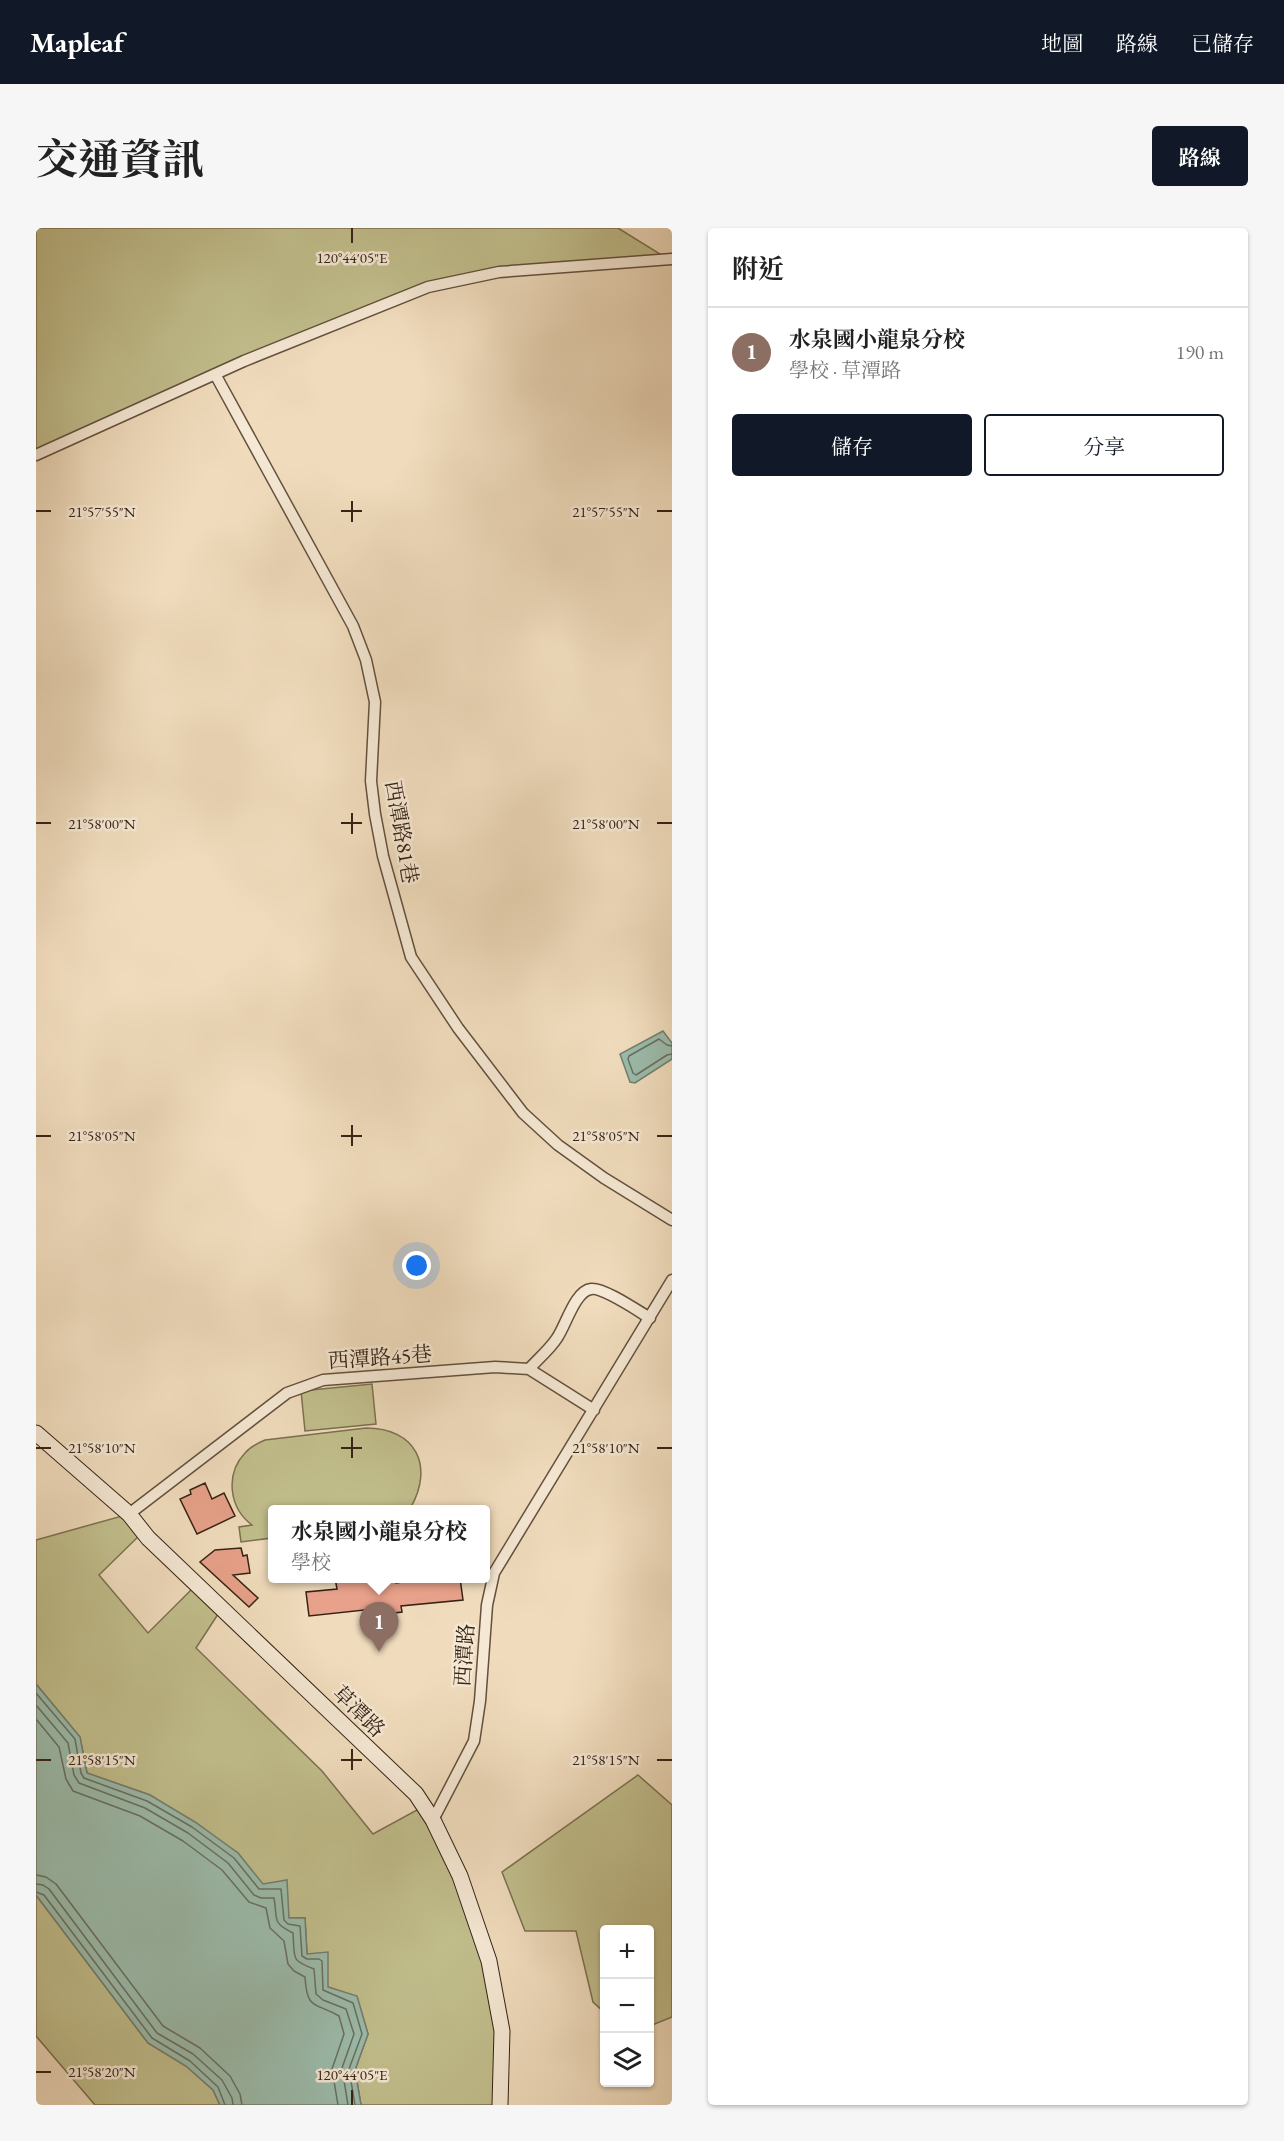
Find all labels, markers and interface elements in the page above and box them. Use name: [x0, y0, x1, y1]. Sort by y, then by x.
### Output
text: Mapleaf: [30, 24, 124, 60]
text: 地圖: [1041, 30, 1083, 57]
text: 路線: [1116, 30, 1158, 57]
text: 已儲存: [1191, 30, 1254, 57]
button: 路線: [1152, 126, 1248, 186]
text: 交通資訊: [36, 132, 204, 187]
text: 120°44'05"E: [316, 248, 388, 267]
text: 附近: [732, 252, 784, 286]
text: 水泉國小龍泉分校: [789, 325, 965, 354]
text: 1: [746, 339, 757, 365]
text: 190 m: [1176, 339, 1224, 365]
text: 學校 · 草潭路: [789, 357, 901, 383]
button: 儲存: [732, 414, 972, 476]
button: 分享: [984, 414, 1224, 476]
text: 21°57'55"N: [68, 502, 136, 521]
text: 21°57'55"N: [572, 502, 640, 521]
street label: 西潭路81巷: [380, 778, 424, 886]
text: 21°58'00"N: [68, 814, 136, 833]
text: 21°58'00"N: [572, 814, 640, 833]
text: 21°58'05"N: [68, 1126, 136, 1145]
text: 21°58'05"N: [572, 1126, 640, 1145]
your location: [402, 1251, 431, 1280]
street label: 西潭路45巷: [327, 1340, 433, 1374]
text: 21°58'10"N: [68, 1438, 136, 1457]
text: 21°58'10"N: [572, 1438, 640, 1457]
popup: [268, 1505, 490, 1583]
text: 水泉國小龍泉分校: [291, 1517, 467, 1546]
text: 學校: [291, 1549, 331, 1575]
pin: 1: [360, 1602, 398, 1652]
street label: 西潭路: [448, 1623, 480, 1687]
street label: 草潭路: [327, 1679, 391, 1743]
text: 21°58'15"N: [68, 1750, 136, 1769]
text: 21°58'15"N: [572, 1750, 640, 1769]
map controls: [600, 1925, 654, 2087]
button: +: [600, 1925, 654, 1979]
button: −: [600, 1979, 654, 2033]
button: layers: [600, 2033, 654, 2087]
text: 21°58'20"N: [68, 2062, 136, 2081]
text: 120°44'05"E: [316, 2065, 388, 2084]

